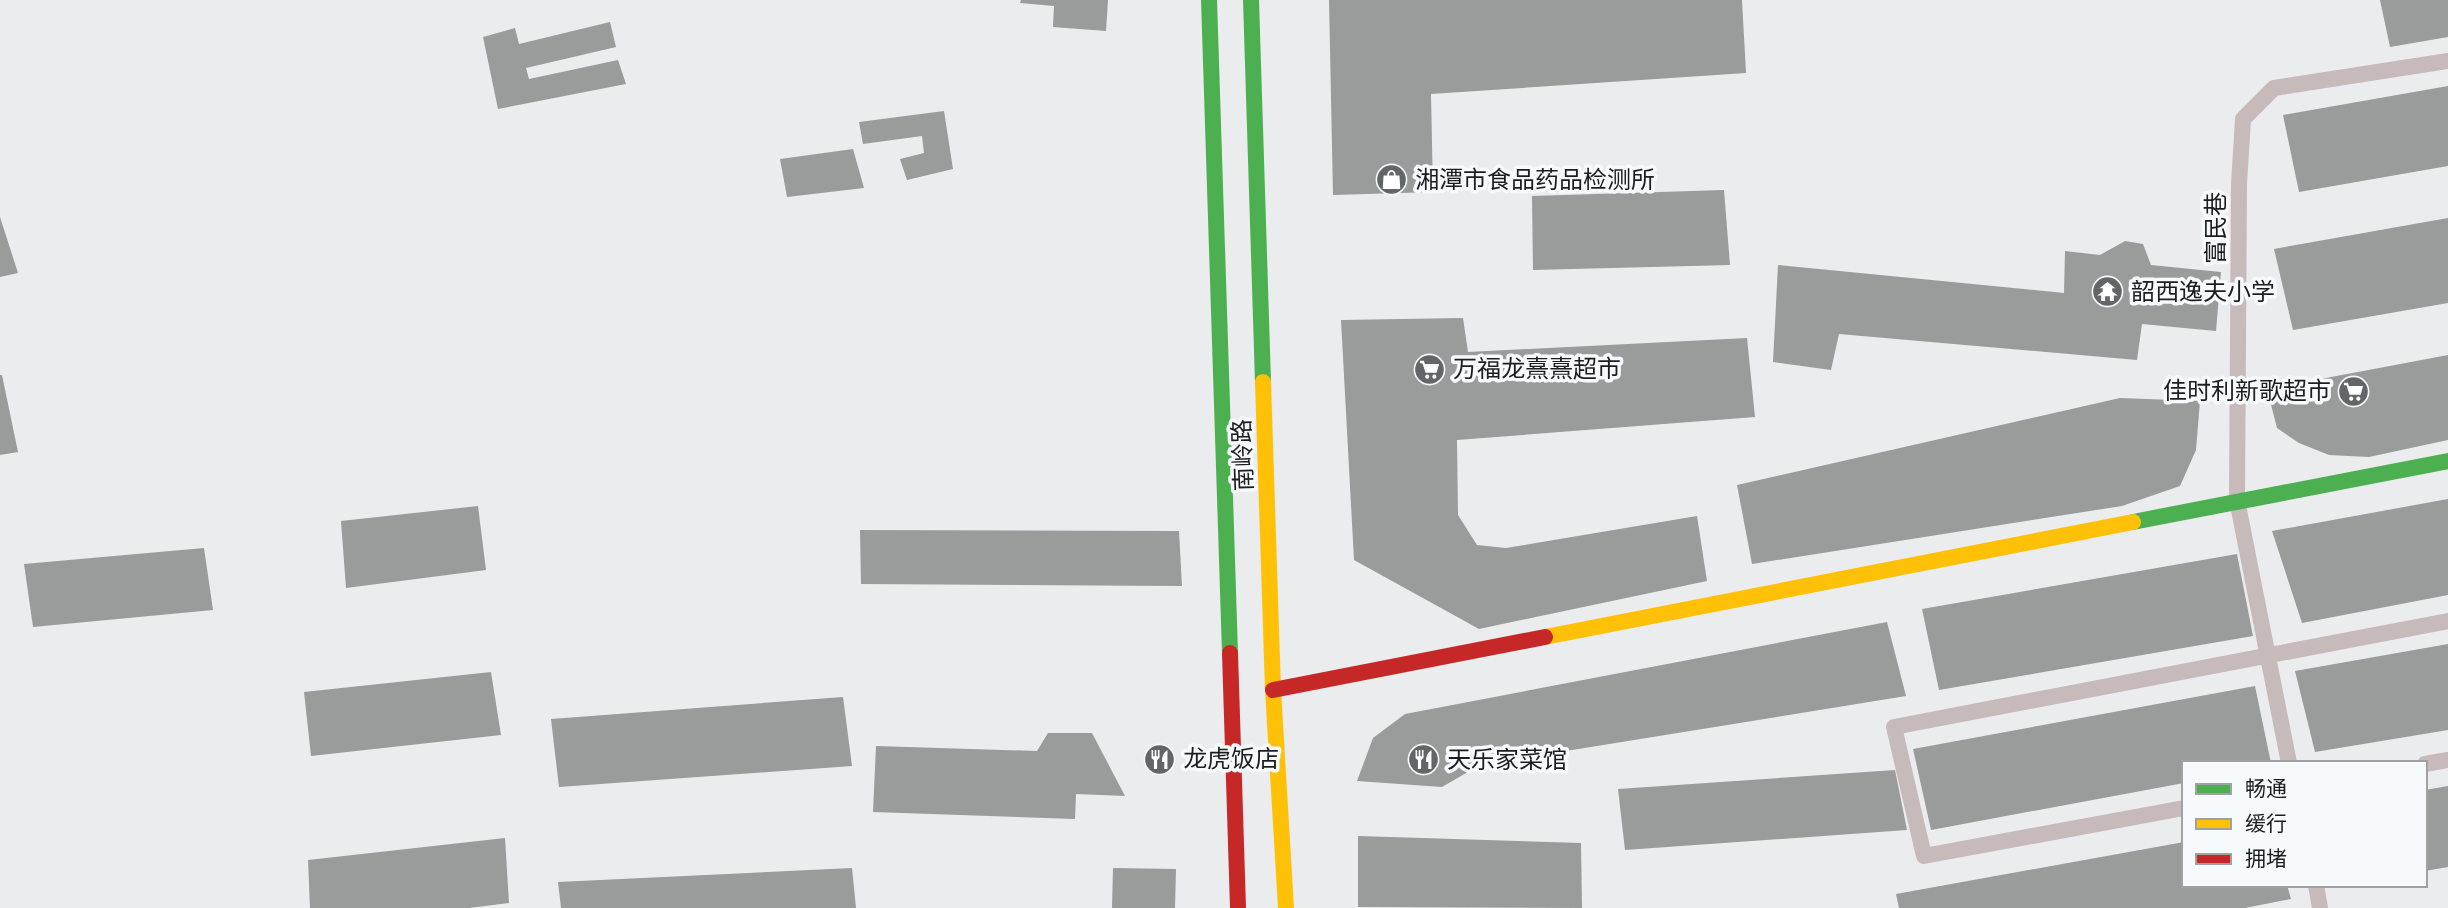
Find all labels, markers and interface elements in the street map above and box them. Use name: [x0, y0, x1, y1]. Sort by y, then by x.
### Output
shop icon: 湘潭市食品药品检测所: [1375, 163, 1409, 197]
place label: 湘潭市食品药品检测所: [1415, 166, 1655, 194]
street label: 富民巷: [2202, 192, 2230, 264]
temple icon: 韶西逸夫小学: [2091, 275, 2125, 309]
place label: 韶西逸夫小学: [2131, 278, 2275, 306]
supermarket icon: 万福龙熹熹超市: [1413, 352, 1447, 386]
place label: 万福龙熹熹超市: [1453, 355, 1621, 383]
supermarket icon: 佳时利新歌超市: [2337, 374, 2371, 408]
place label: 佳时利新歌超市: [2163, 377, 2331, 405]
street label: 南岭路: [1228, 419, 1258, 491]
restaurant icon: 龙虎饭店: [1143, 742, 1177, 776]
restaurant icon: 天乐家菜馆: [1407, 743, 1441, 777]
place label: 龙虎饭店: [1183, 745, 1279, 773]
place label: 天乐家菜馆: [1447, 746, 1567, 774]
legend: [2182, 761, 2427, 887]
text: 畅通: [2245, 776, 2287, 801]
text: 缓行: [2245, 811, 2287, 836]
text: 拥堵: [2245, 846, 2287, 871]

